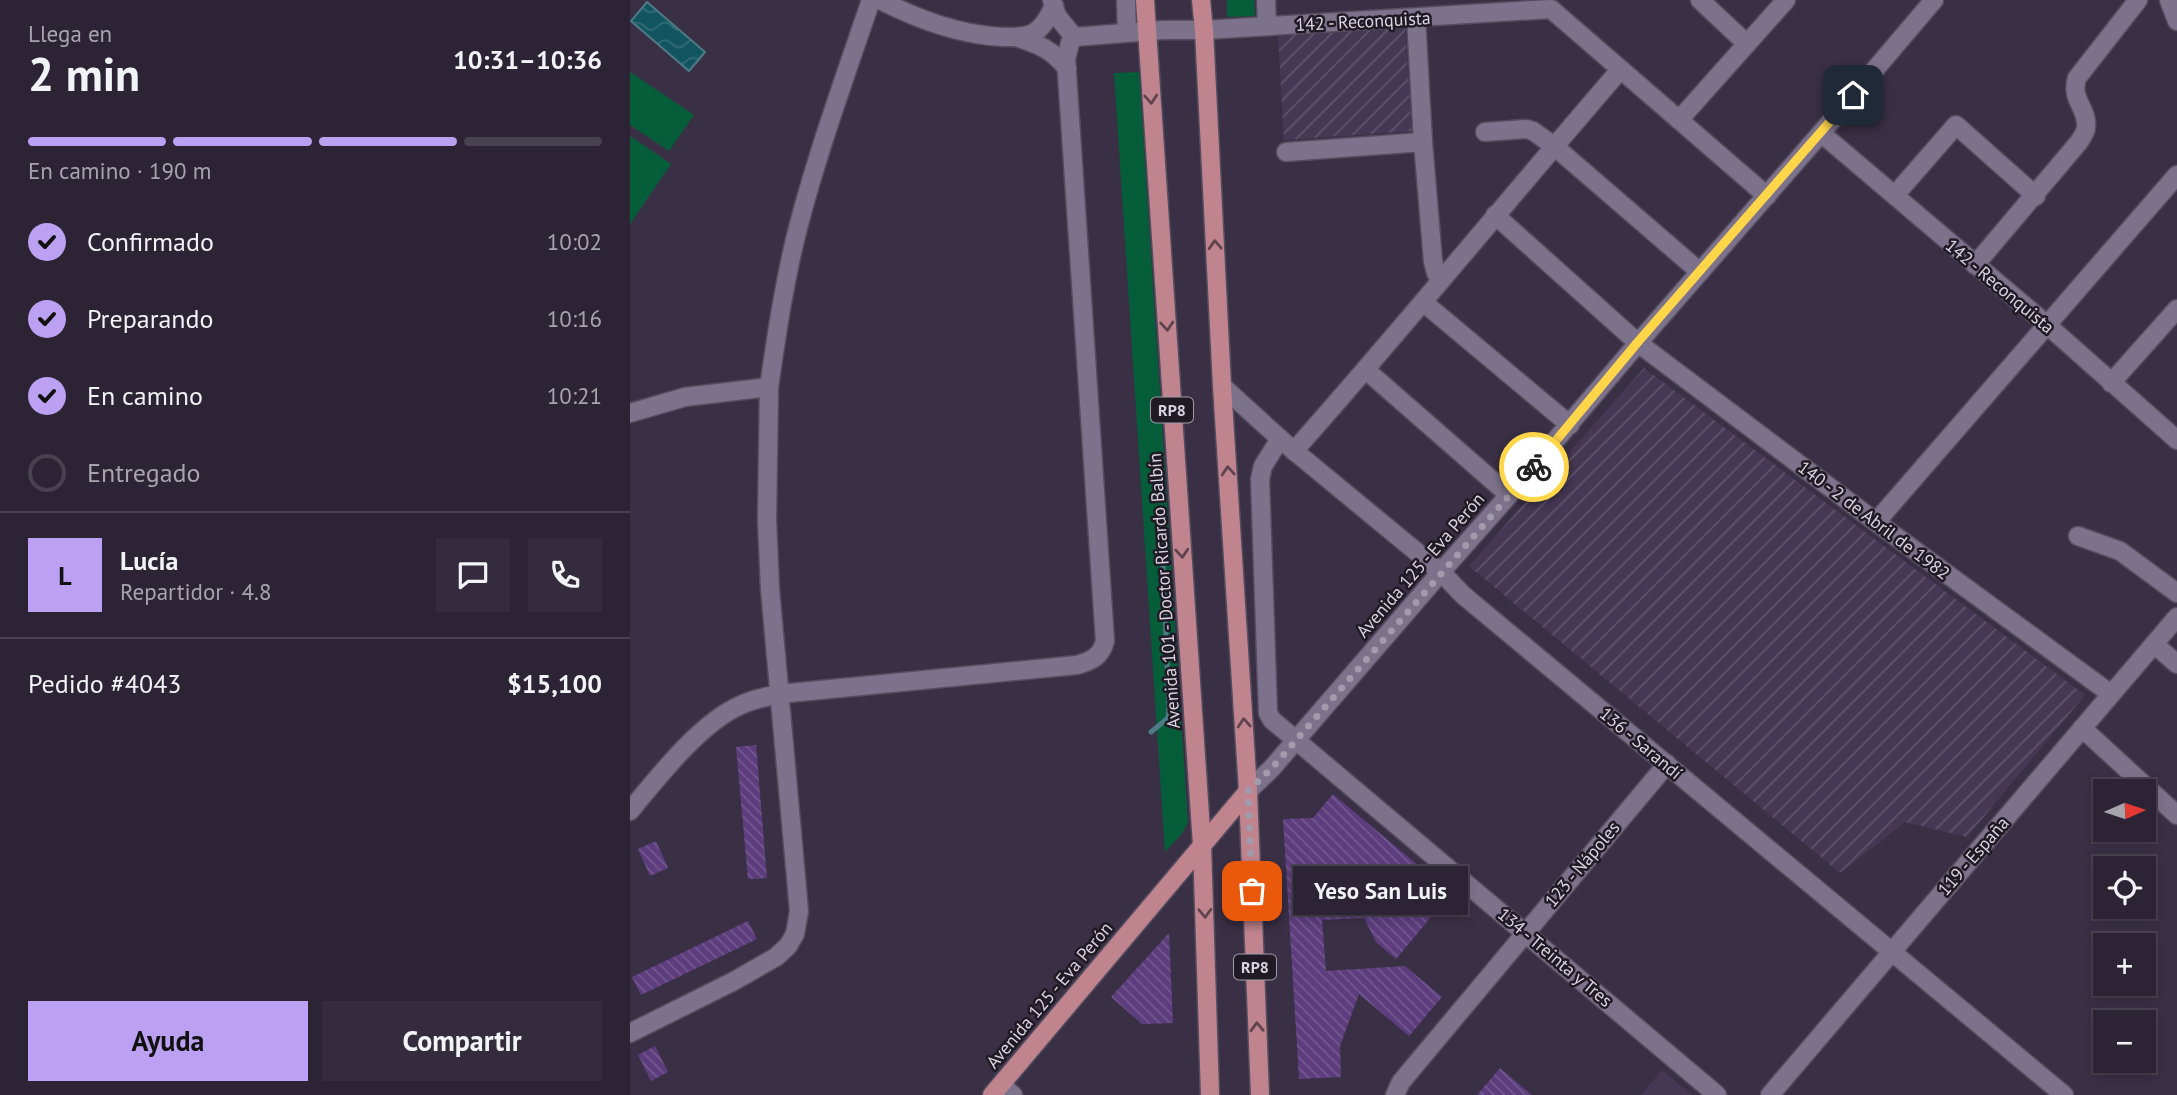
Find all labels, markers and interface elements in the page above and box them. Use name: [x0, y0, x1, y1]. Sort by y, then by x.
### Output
street label: 142 - Reconquista: [1295, 6, 1431, 36]
text: Llega en: [28, 19, 112, 48]
text: 10:31–10:36: [453, 43, 602, 76]
text: 2 min: [28, 44, 140, 104]
pin: [1823, 65, 1883, 125]
icon: home: [1834, 76, 1872, 114]
one-way arrow: [1143, 94, 1158, 105]
text: En camino · 190 m: [28, 156, 211, 185]
icon: check: [28, 223, 66, 261]
text: Confirmado: [87, 225, 214, 258]
text: 10:02: [547, 227, 602, 256]
street label: 142 - Reconquista: [1941, 234, 2059, 338]
one-way arrow: [1208, 239, 1223, 250]
icon: check: [28, 300, 66, 338]
text: Preparando: [87, 302, 214, 335]
text: 10:16: [547, 304, 602, 333]
one-way arrow: [1159, 321, 1174, 332]
icon: check: [28, 377, 66, 415]
text: En camino: [87, 379, 203, 412]
text: 10:21: [547, 381, 602, 410]
road number: RP8: [1151, 398, 1193, 422]
courier: [1499, 432, 1569, 502]
icon: bike: [1515, 448, 1553, 486]
street label: Avenida 101 - Doctor Ricardo Balbín: [1143, 452, 1185, 730]
street label: 140 - 2 de Abril de 1982: [1793, 455, 1955, 585]
text: Entregado: [87, 456, 201, 489]
one-way arrow: [1221, 465, 1236, 476]
street label: Avenida 125 - Eva Perón: [1351, 488, 1489, 642]
button: chat: [436, 538, 510, 612]
button: phone: [528, 538, 602, 612]
text: Lucía: [120, 544, 179, 577]
one-way arrow: [1174, 548, 1189, 559]
text: L: [58, 559, 72, 592]
text: Repartidor · 4.8: [120, 577, 272, 606]
text: Pedido #4043: [28, 667, 181, 700]
text: $15,100: [507, 667, 602, 700]
street label: 136 - Sarandí: [1595, 702, 1687, 784]
one-way arrow: [1236, 717, 1251, 728]
north arrow: [2093, 779, 2156, 842]
map controls: [2093, 779, 2156, 1073]
street label: 119 - España: [1932, 812, 2014, 900]
street label: 123 - Nápoles: [1539, 816, 1625, 912]
button: locate: [2093, 856, 2156, 919]
pin: [1222, 861, 1282, 921]
callout: Yeso San Luis: [1294, 866, 1469, 916]
icon: bag: [1233, 872, 1271, 910]
text: Yeso San Luis: [1314, 876, 1447, 905]
street label: 134 - Treinta y Tres: [1493, 902, 1617, 1012]
one-way arrow: [1197, 908, 1212, 919]
street label: Avenida 125 - Eva Perón: [981, 917, 1117, 1073]
button: +: [2093, 933, 2156, 996]
road number: RP8: [1234, 954, 1276, 979]
button: Ayuda: [28, 1001, 308, 1081]
button: Compartir: [322, 1001, 602, 1081]
button: −: [2093, 1010, 2156, 1073]
one-way arrow: [1250, 1021, 1265, 1032]

